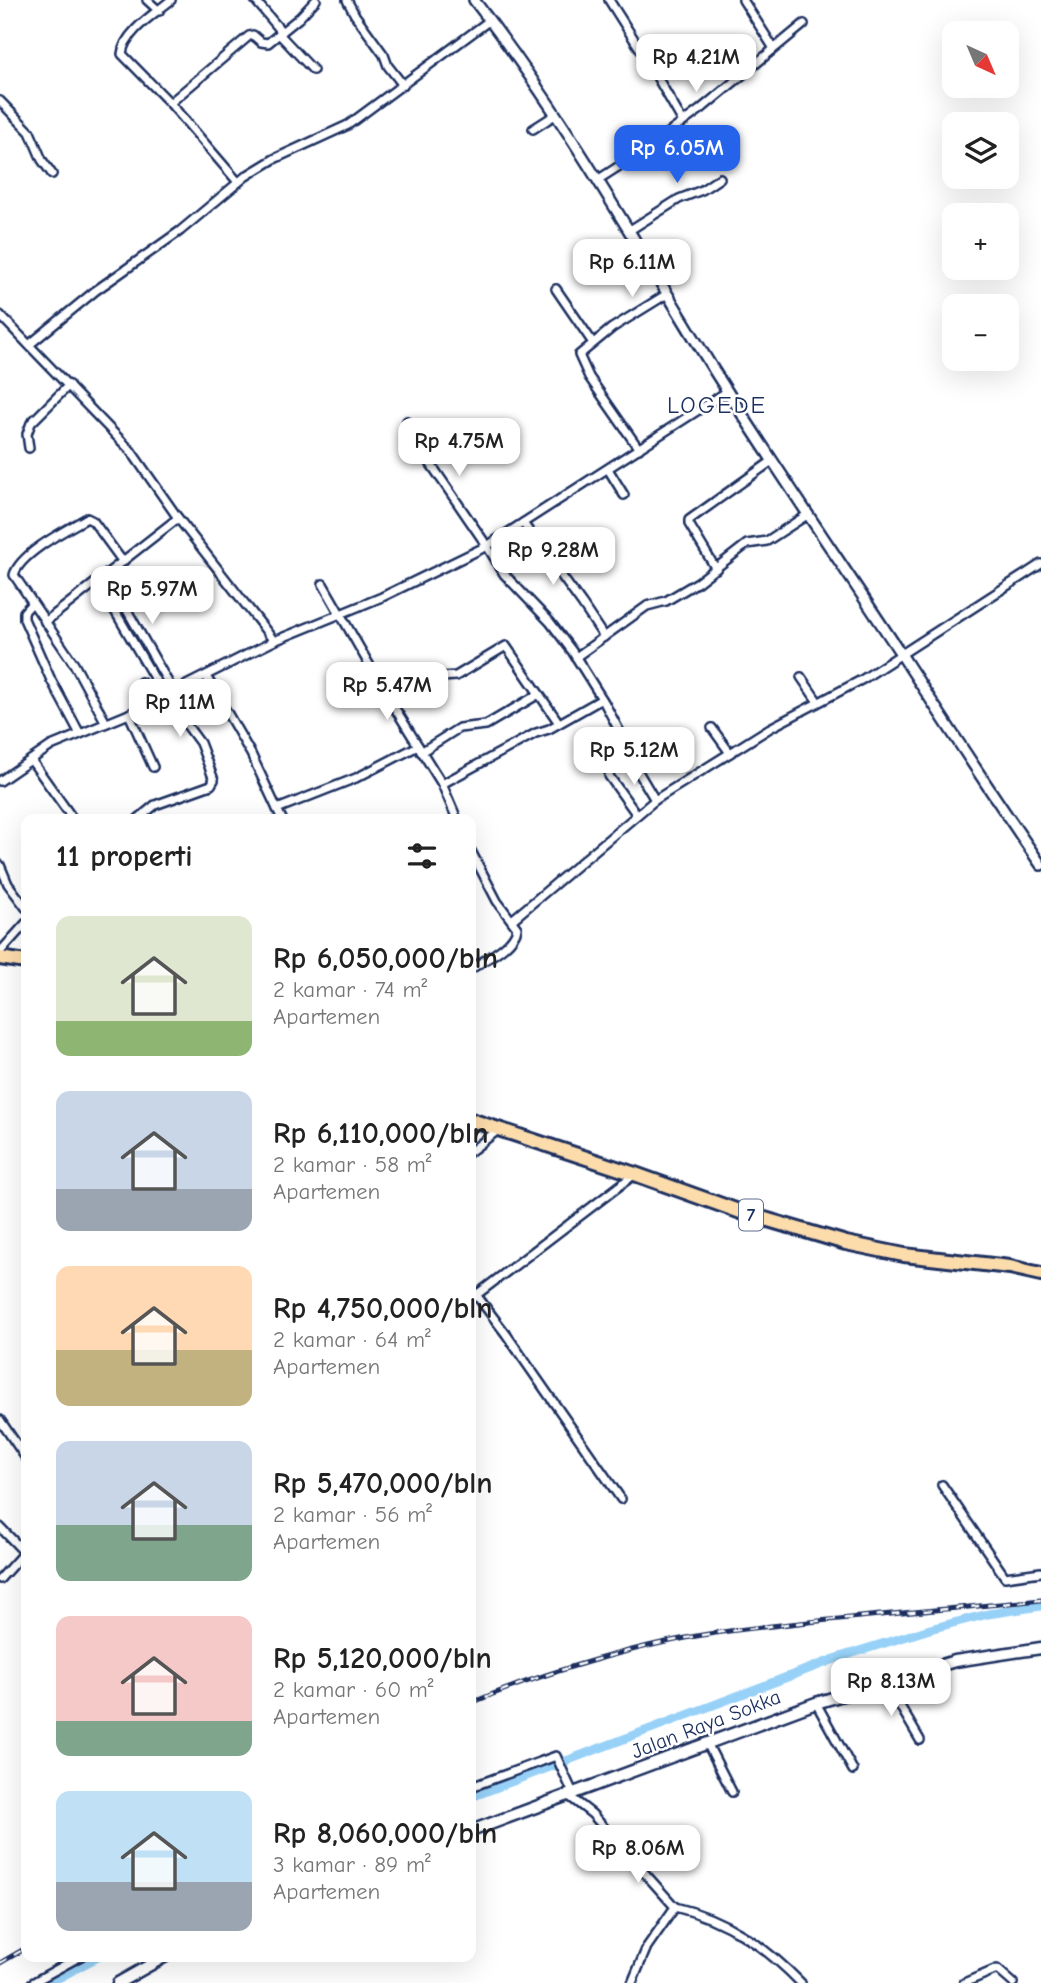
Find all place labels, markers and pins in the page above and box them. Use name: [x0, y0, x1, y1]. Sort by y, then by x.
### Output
pin: Rp 4.21M: [624, 34, 768, 94]
pin: Rp 6.05M: [605, 125, 749, 185]
pin: Rp 6.11M: [560, 240, 704, 299]
pin: Rp 4.75M: [387, 419, 531, 478]
pin: Rp 9.28M: [481, 528, 625, 587]
pin: Rp 5.97M: [80, 566, 224, 626]
pin: Rp 5.47M: [315, 662, 459, 722]
pin: Rp 11M: [123, 680, 237, 739]
pin: Rp 5.12M: [562, 728, 706, 787]
pin: Rp 8.13M: [819, 1658, 963, 1718]
pin: Rp 8.06M: [566, 1826, 710, 1885]

